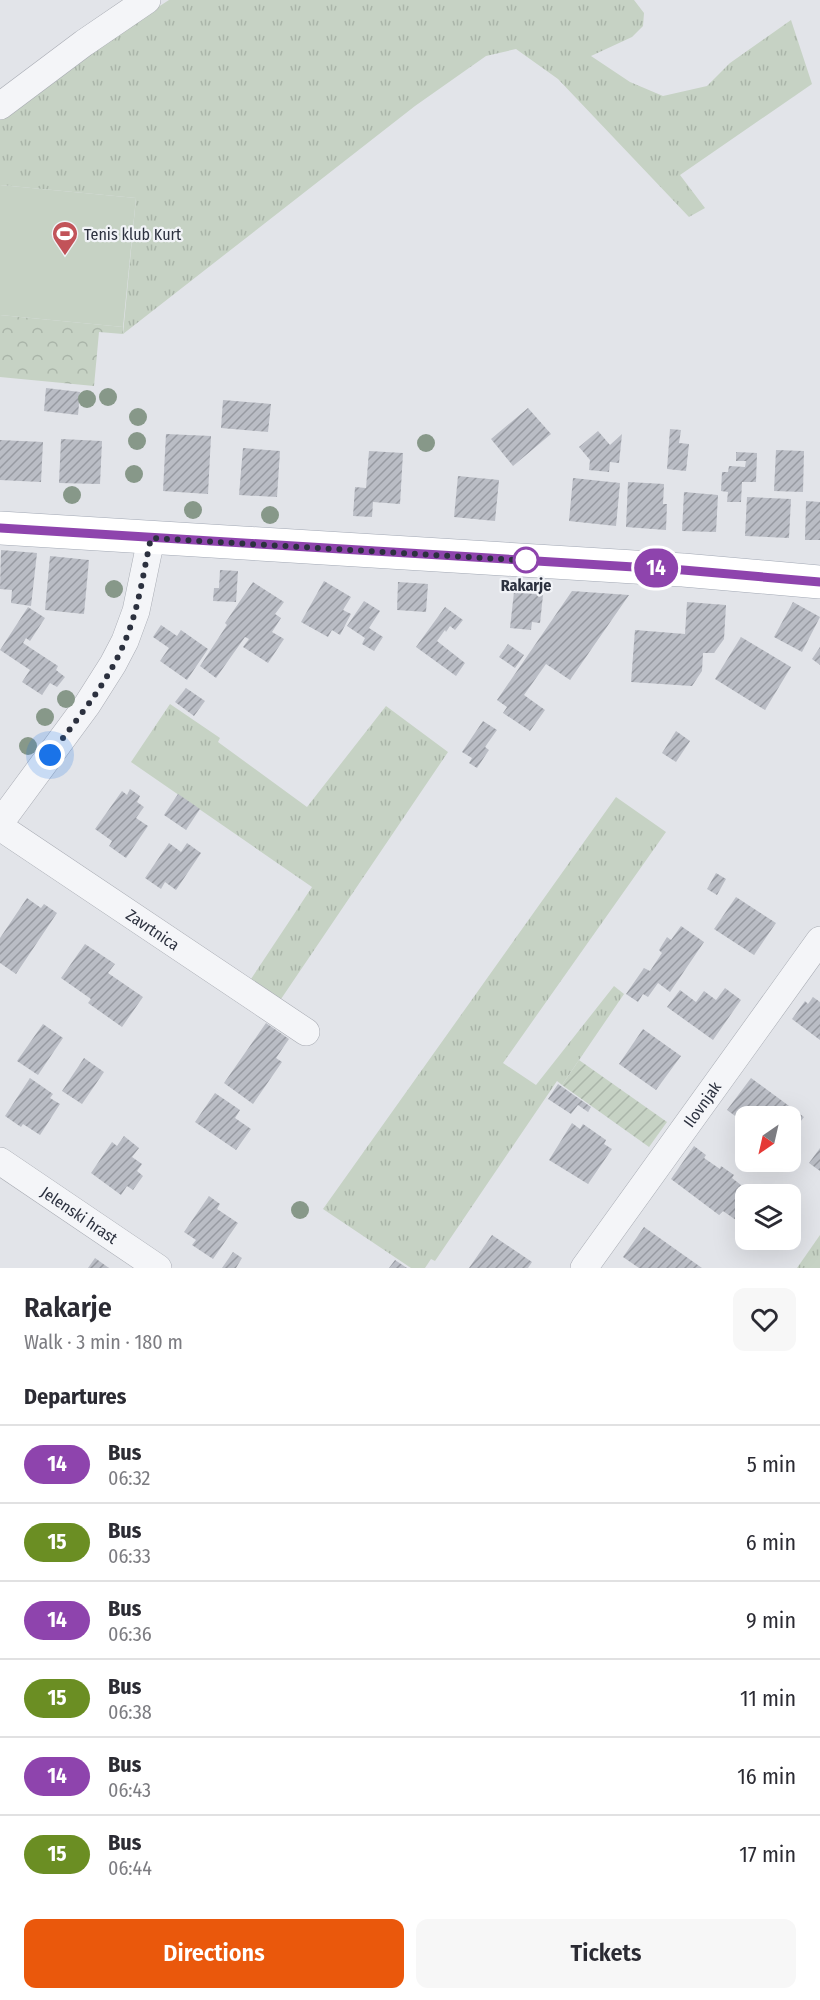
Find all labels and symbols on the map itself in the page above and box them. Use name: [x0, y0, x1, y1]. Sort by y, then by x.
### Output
sports icon: Tenis klub Kurt: [50, 219, 80, 257]
place label: Tenis klub Kurt: [84, 225, 182, 244]
marker: Rakarje: [513, 547, 539, 573]
line badge: 14: [629, 548, 683, 588]
place label: Rakarje: [501, 576, 551, 595]
your location: [35, 740, 65, 770]
street label: Zavrtnica: [122, 905, 183, 954]
street label: Ilovnjak: [680, 1077, 725, 1131]
north arrow: [735, 1106, 801, 1172]
street label: Jelenski hrast: [37, 1183, 122, 1248]

